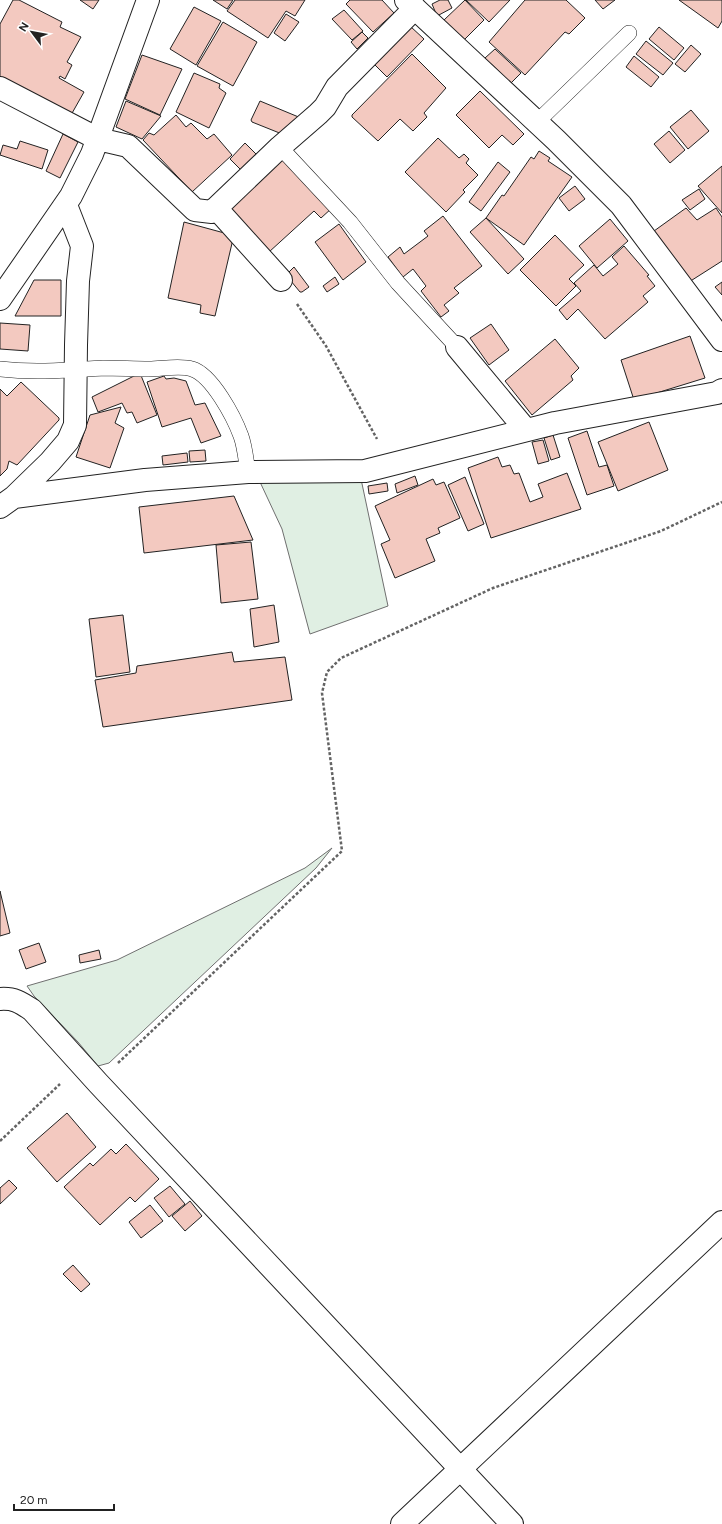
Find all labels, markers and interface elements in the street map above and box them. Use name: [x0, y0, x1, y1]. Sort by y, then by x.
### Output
north arrow: [12, 12, 52, 52]
text: N: [16, 20, 32, 34]
scale bar: [14, 1486, 114, 1512]
text: 20 m: [20, 1493, 48, 1507]

